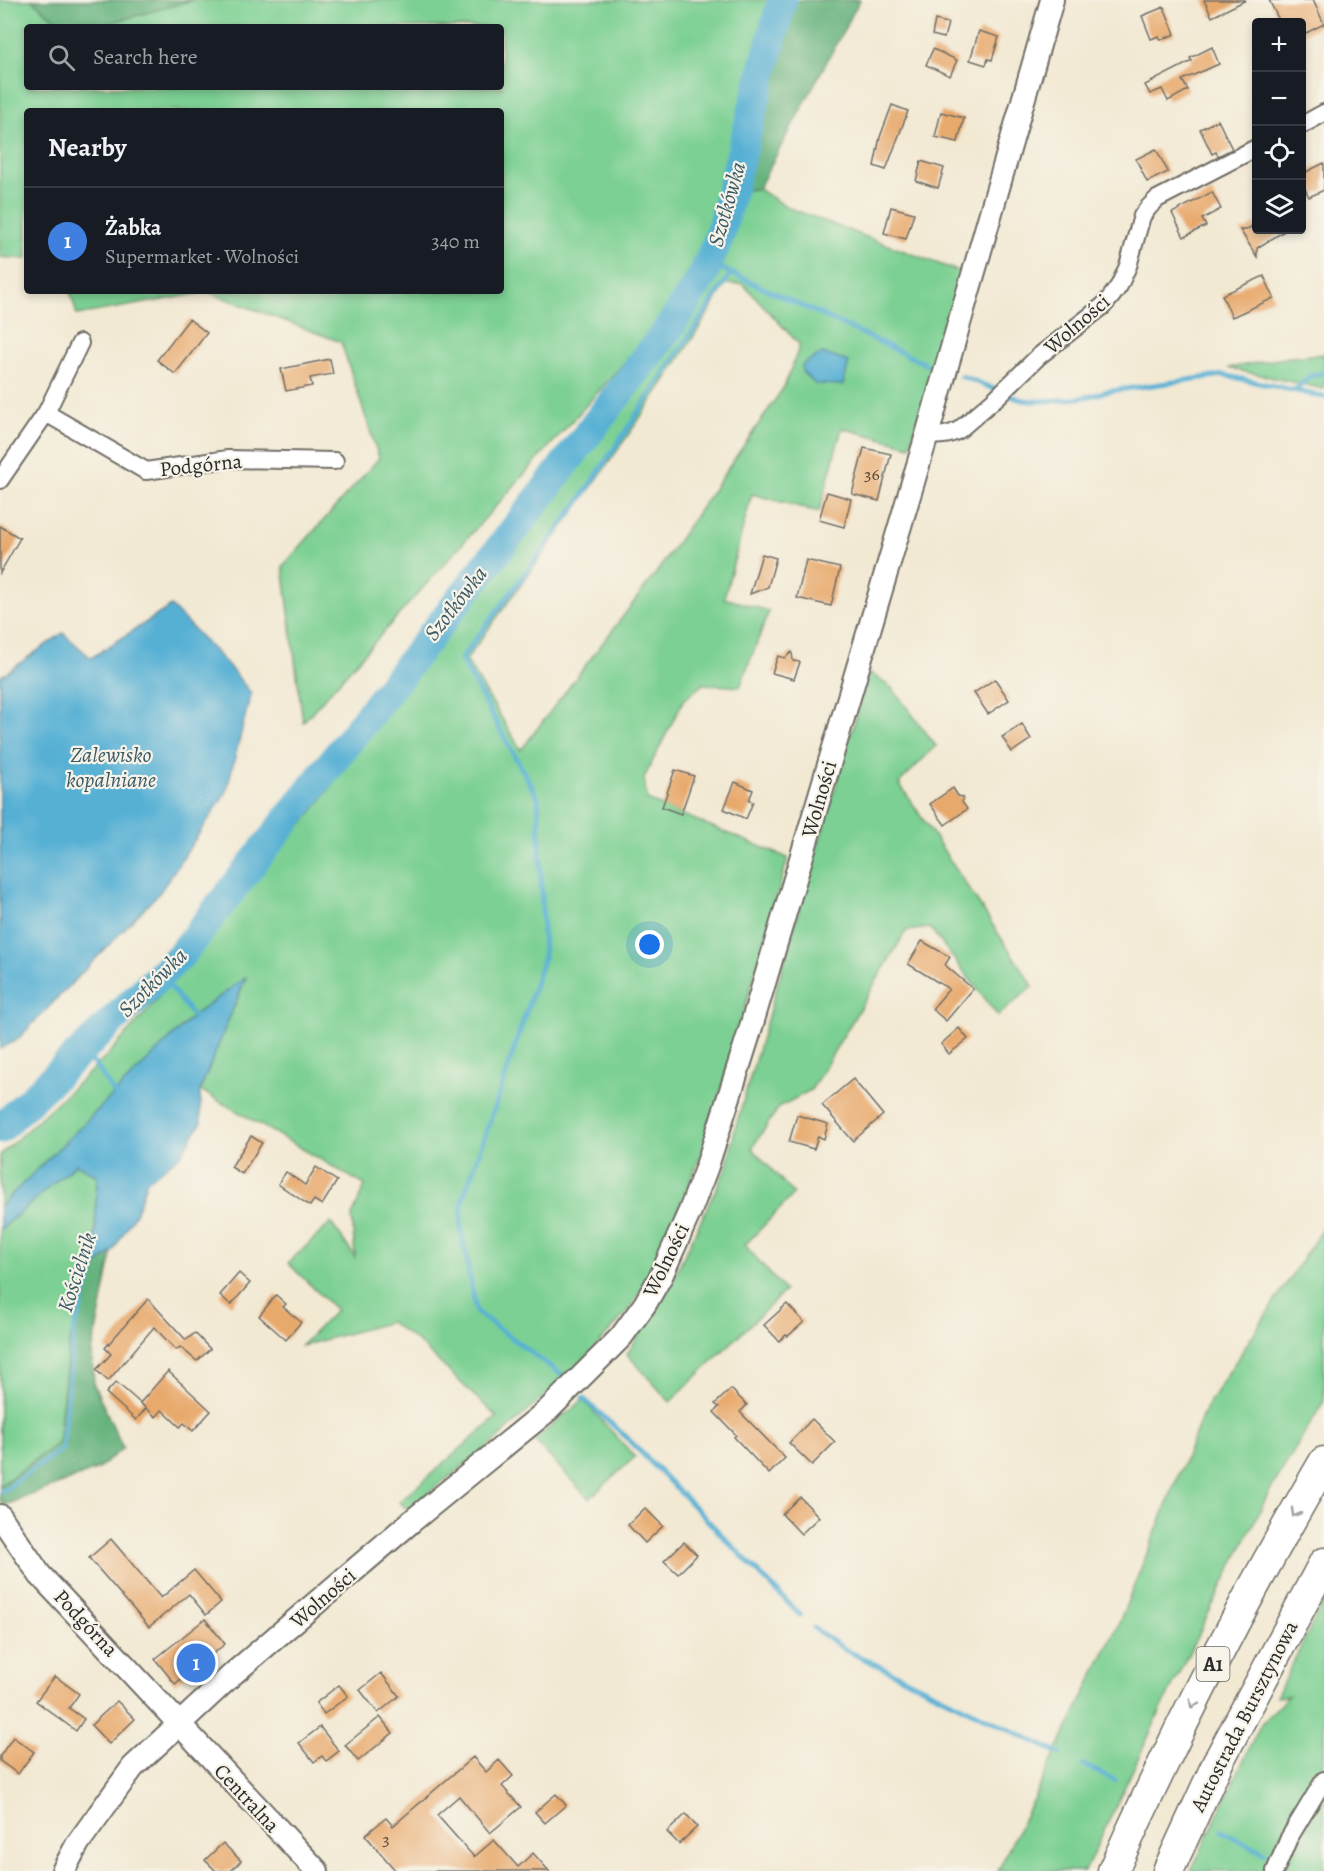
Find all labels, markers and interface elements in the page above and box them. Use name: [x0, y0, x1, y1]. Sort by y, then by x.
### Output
map controls: [1252, 18, 1306, 234]
button: +: [1252, 18, 1306, 72]
search box: [24, 24, 504, 90]
icon: search: [45, 41, 78, 74]
text: Search here: [93, 42, 198, 72]
button: −: [1252, 72, 1306, 126]
button: locate: [1252, 126, 1306, 180]
text: Nearby: [48, 130, 127, 165]
water label: Szotkówka: [701, 158, 753, 250]
button: layers: [1252, 180, 1306, 234]
text: Żabka: [105, 213, 161, 243]
text: 1: [64, 228, 71, 255]
text: 340 m: [431, 228, 480, 255]
text: Supermarket · Wolności: [105, 243, 299, 270]
street label: Wolności: [1037, 288, 1116, 361]
street label: Podgórna: [158, 447, 244, 483]
house number: 36: [864, 462, 880, 486]
water label: Szotkówka: [417, 560, 494, 647]
water label: Zalewisko kopalniane: [66, 740, 156, 795]
street label: Wolności: [794, 757, 843, 842]
your location: [635, 930, 664, 959]
water label: Szotkówka: [111, 941, 194, 1024]
street label: Wolności: [636, 1218, 696, 1302]
water label: Kościelnik: [50, 1228, 104, 1316]
one-way arrow: [1290, 1507, 1302, 1517]
street label: Wolności: [283, 1562, 362, 1635]
street label: Podgórna: [48, 1583, 125, 1663]
street label: Autostrada Bursztynowa: [1183, 1615, 1304, 1817]
pin: 1: [176, 1640, 216, 1686]
road number: A1: [1196, 1647, 1230, 1681]
one-way arrow: [1189, 1697, 1200, 1708]
street label: Centralna: [208, 1758, 286, 1839]
house number: 3: [382, 1827, 390, 1851]

